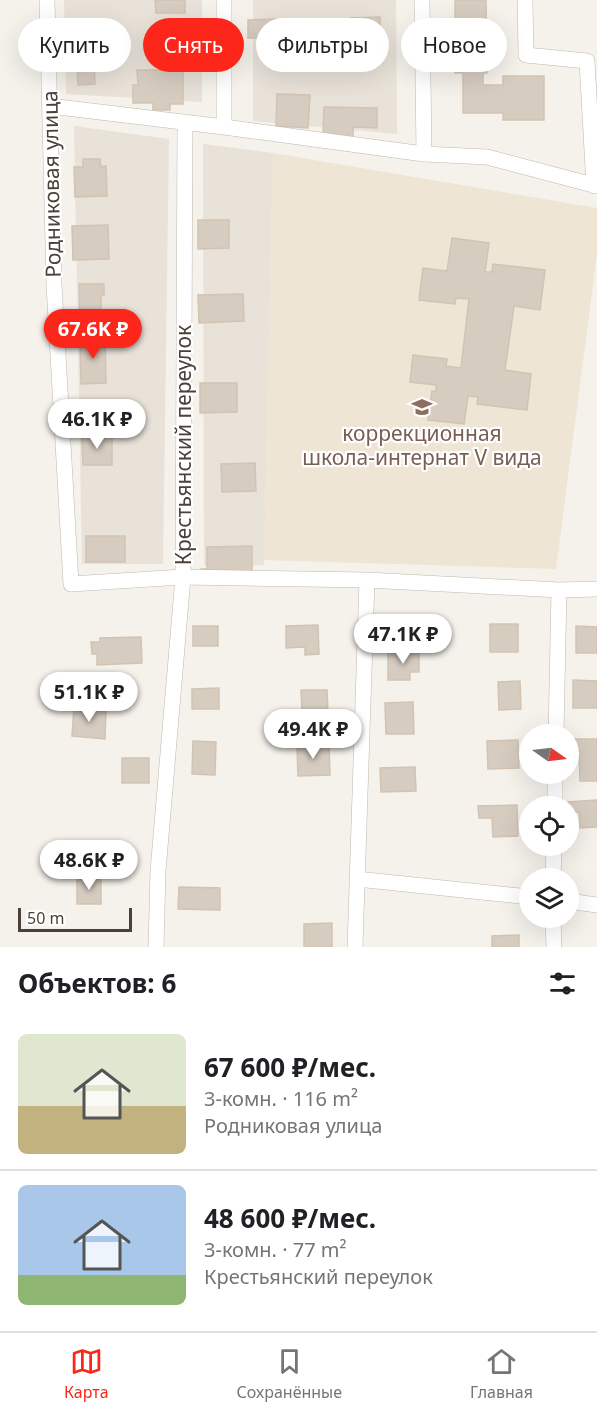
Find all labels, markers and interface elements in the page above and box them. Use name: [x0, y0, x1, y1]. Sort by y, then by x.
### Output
chip: Купить: [18, 18, 131, 72]
chip: Снять: [143, 18, 244, 72]
chip: Фильтры: [256, 18, 389, 72]
chip: Новое: [401, 18, 507, 72]
street label: Родниковая улица: [35, 90, 67, 278]
pin: 67.6K ₽: [38, 309, 148, 360]
text: 67.6K ₽: [58, 315, 128, 342]
street label: Крестьянский переулок: [169, 325, 197, 565]
school or university icon: коррекционная школа-интернат V вида: [410, 395, 434, 419]
pin: 46.1K ₽: [42, 399, 152, 450]
text: 46.1K ₽: [62, 405, 132, 432]
place label: коррекционная школа-интернат V вида: [302, 419, 542, 471]
pin: 47.1K ₽: [348, 614, 458, 665]
text: 47.1K ₽: [368, 620, 438, 647]
pin: 51.1K ₽: [34, 672, 144, 723]
text: 51.1K ₽: [54, 678, 124, 705]
pin: 49.4K ₽: [258, 709, 368, 760]
text: 49.4K ₽: [278, 715, 348, 742]
north arrow: [519, 724, 579, 784]
map controls: [519, 724, 579, 928]
button: locate: [519, 796, 579, 856]
pin: 48.6K ₽: [34, 840, 144, 891]
text: 48.6K ₽: [54, 846, 124, 873]
button: layers: [519, 868, 579, 928]
scale bar: [18, 905, 132, 932]
text: 50 m: [27, 907, 64, 929]
text: Объектов: 6: [18, 965, 176, 1001]
icon: filters: [546, 967, 579, 1000]
text: 67 600 ₽/мес.: [204, 1049, 376, 1085]
icon: home: [66, 1058, 138, 1130]
text: 3-комн. · 116 m²: [204, 1085, 358, 1112]
text: Родниковая улица: [204, 1112, 382, 1139]
text: 48 600 ₽/мес.: [204, 1200, 376, 1236]
icon: home: [66, 1209, 138, 1281]
text: 3-комн. · 77 m²: [204, 1236, 347, 1263]
text: Крестьянский переулок: [204, 1263, 433, 1290]
tab: Карта: [64, 1345, 109, 1403]
tab: Сохранённые: [237, 1345, 342, 1403]
tab: Главная: [470, 1345, 533, 1403]

